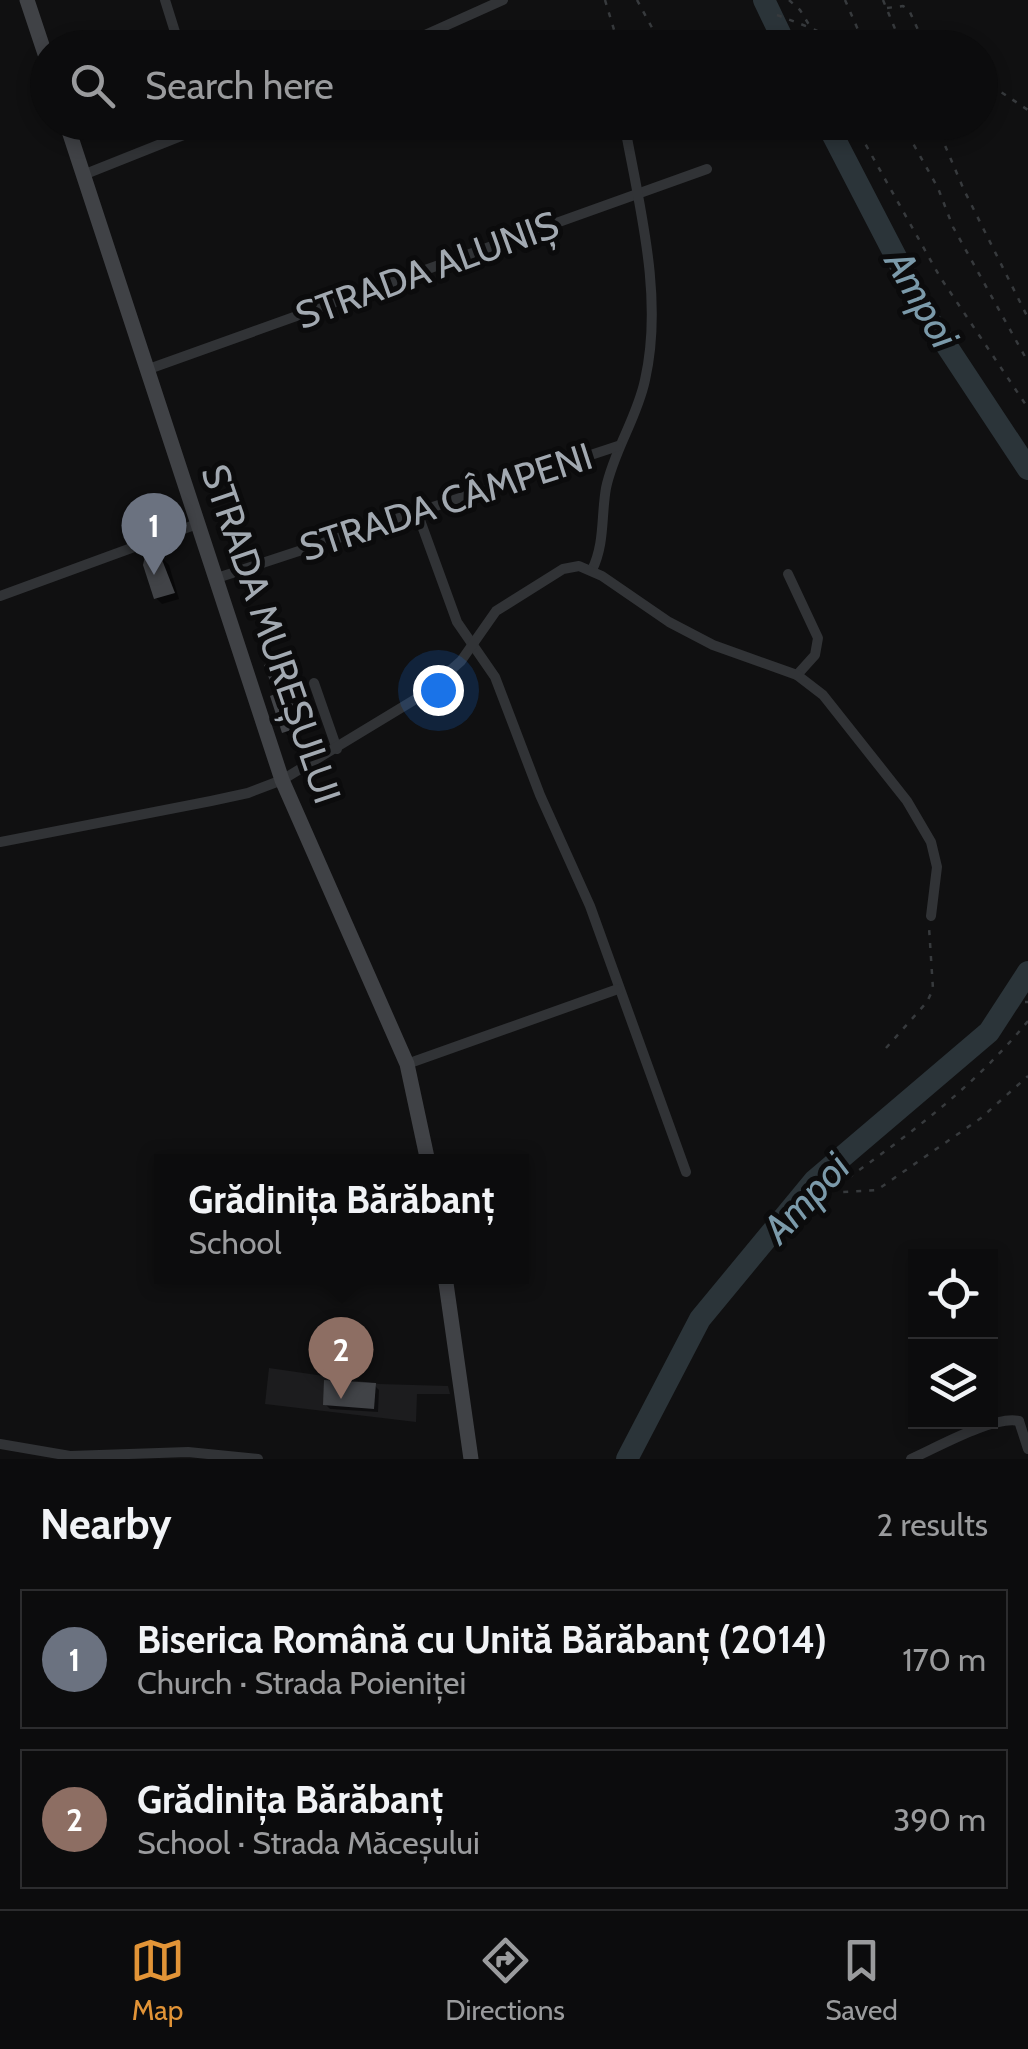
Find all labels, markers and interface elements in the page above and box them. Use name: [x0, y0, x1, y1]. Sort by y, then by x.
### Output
search box: [30, 30, 998, 140]
icon: search: [65, 58, 120, 113]
text: Search here: [145, 62, 334, 109]
street label: STRADA ALUNIȘ: [289, 200, 565, 341]
water label: Ampoi: [874, 239, 970, 357]
street label: STRADA CÂMPENI: [294, 432, 598, 571]
street label: STRADA MUREȘULUI: [190, 458, 352, 810]
pin: 1: [122, 492, 186, 575]
your location: [413, 665, 464, 716]
water label: Ampoi: [751, 1142, 860, 1254]
popup: [154, 1154, 529, 1284]
text: Grădinița Bărăbanț: [188, 1176, 495, 1223]
text: School: [188, 1223, 282, 1262]
map controls: [908, 1249, 998, 1429]
button: locate: [908, 1249, 998, 1339]
pin: 2: [308, 1316, 374, 1399]
button: layers: [908, 1339, 998, 1429]
text: Nearby: [40, 1498, 172, 1550]
text: 2 results: [877, 1505, 988, 1544]
text: Biserica Română cu Unită Bărăbanț (2014): [137, 1616, 827, 1663]
text: 1: [69, 1640, 80, 1679]
text: 170 m: [902, 1640, 986, 1679]
text: Church · Strada Poieniței: [137, 1663, 466, 1702]
text: Grădinița Bărăbanț: [137, 1776, 443, 1823]
text: 2: [66, 1800, 83, 1839]
text: 390 m: [893, 1800, 986, 1839]
text: School · Strada Măceșului: [137, 1823, 480, 1862]
tab: Map: [130, 1933, 185, 2027]
tab: Directions: [445, 1933, 565, 2027]
tab: Saved: [825, 1933, 898, 2027]

